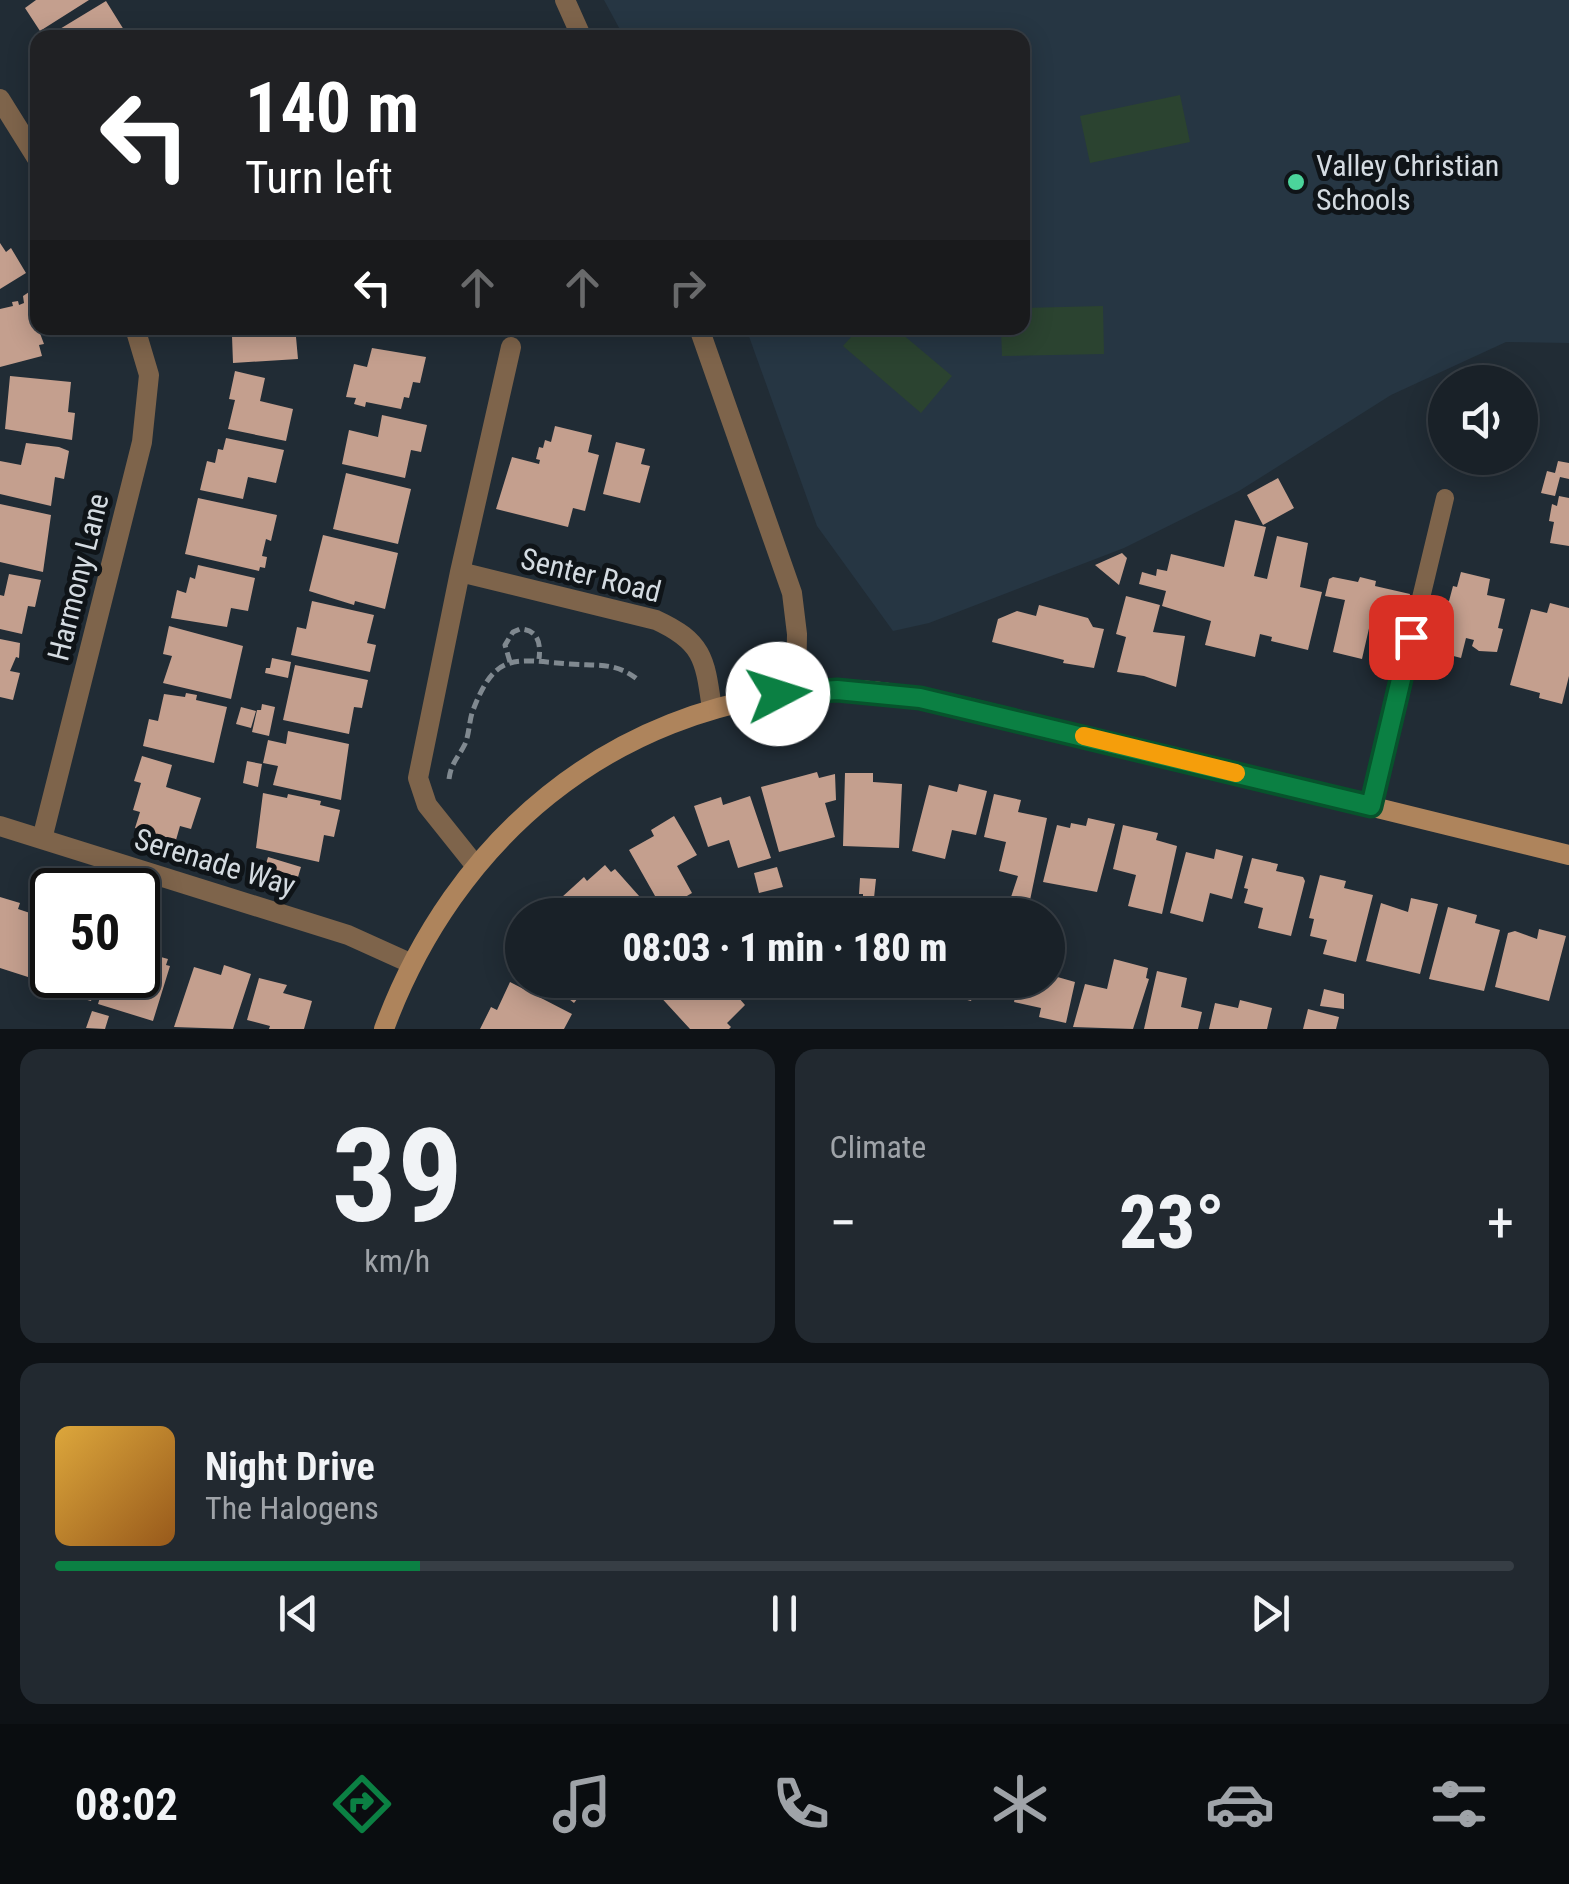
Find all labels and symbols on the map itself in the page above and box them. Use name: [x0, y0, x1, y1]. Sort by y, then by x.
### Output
place label: Valley Christian Schools: [1316, 148, 1499, 217]
marker: Valley Christian Schools: [1285, 171, 1307, 193]
street label: Harmony Lane: [40, 490, 116, 664]
street label: Senter Road: [517, 541, 665, 609]
pin: [1369, 595, 1454, 680]
position arrow: [726, 642, 830, 746]
street label: Serenade Way: [130, 821, 300, 903]
speed limit sign: 50: [30, 868, 160, 998]

